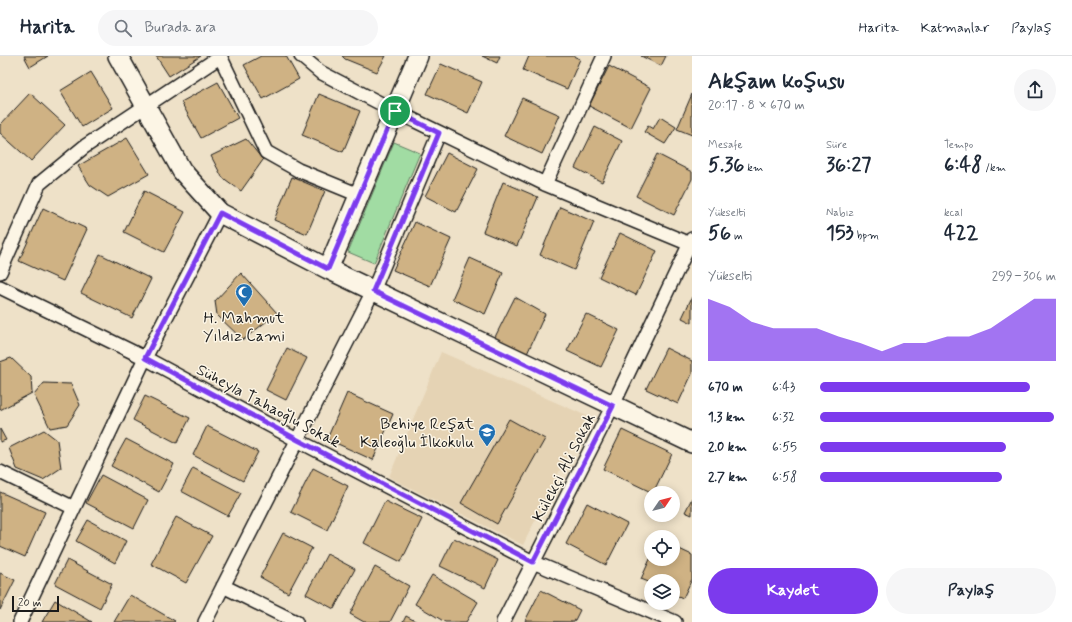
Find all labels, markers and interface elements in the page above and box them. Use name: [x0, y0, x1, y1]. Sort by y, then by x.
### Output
search box: [98, 10, 378, 46]
text: Harita: [20, 15, 74, 40]
icon: search: [112, 17, 134, 39]
text: Burada ara: [144, 18, 216, 38]
text: Harita: [858, 19, 899, 37]
text: Katmanlar: [921, 19, 989, 37]
text: Paylaş: [1011, 19, 1052, 37]
text: Akşam koşusu: [708, 68, 845, 96]
button: share: [1014, 69, 1056, 111]
pin: [378, 94, 412, 128]
text: 20:17 · 8 × 670 m: [708, 97, 805, 114]
icon: arrive: [384, 100, 406, 122]
text: Mesafe: [708, 138, 743, 152]
text: Süre: [826, 138, 847, 152]
text: Tempo: [944, 138, 973, 152]
text: 5.36: [708, 152, 744, 179]
text: 36:27: [826, 152, 871, 179]
text: 6:48: [944, 152, 982, 179]
text: km: [744, 161, 763, 175]
text: /km: [982, 161, 1006, 175]
text: Yükselti: [708, 206, 745, 220]
text: Nabız: [826, 206, 854, 220]
text: kcal: [944, 206, 962, 220]
text: 56: [708, 220, 731, 247]
text: 153: [826, 220, 854, 247]
text: 422: [944, 220, 978, 247]
text: m: [731, 229, 743, 243]
text: bpm: [854, 229, 879, 243]
text: Yükselti: [708, 268, 752, 285]
text: 299–306 m: [992, 268, 1056, 285]
mosque icon: H. Mahmut Yıldız Cami: [234, 282, 254, 307]
place label: H. Mahmut Yıldız Cami: [203, 308, 285, 347]
street label: Süheyla Tahaoğlu Sokak: [193, 359, 344, 453]
text: 670 m: [708, 379, 743, 396]
text: 6:43: [772, 379, 795, 396]
text: 1.3 km: [708, 409, 745, 426]
text: 6:32: [772, 409, 795, 426]
street label: Külekçi Ali Sokak: [528, 410, 601, 525]
place label: Behiye Reşat Kaleoğlu İlkokulu: [360, 414, 475, 453]
school or university icon: Behiye Reşat Kaleoğlu İlkokulu: [477, 422, 497, 447]
text: 2.0 km: [708, 439, 747, 456]
text: 6:55: [772, 439, 797, 456]
text: 2.7 km: [708, 469, 747, 486]
text: 6:58: [772, 469, 797, 486]
north arrow: [644, 486, 680, 522]
map controls: [644, 486, 680, 610]
button: locate: [644, 530, 680, 566]
button: Kaydet: [708, 568, 878, 614]
button: Paylaş: [886, 568, 1056, 614]
button: layers: [644, 574, 680, 610]
scale bar: [12, 594, 59, 613]
text: 20 m: [18, 596, 41, 610]

